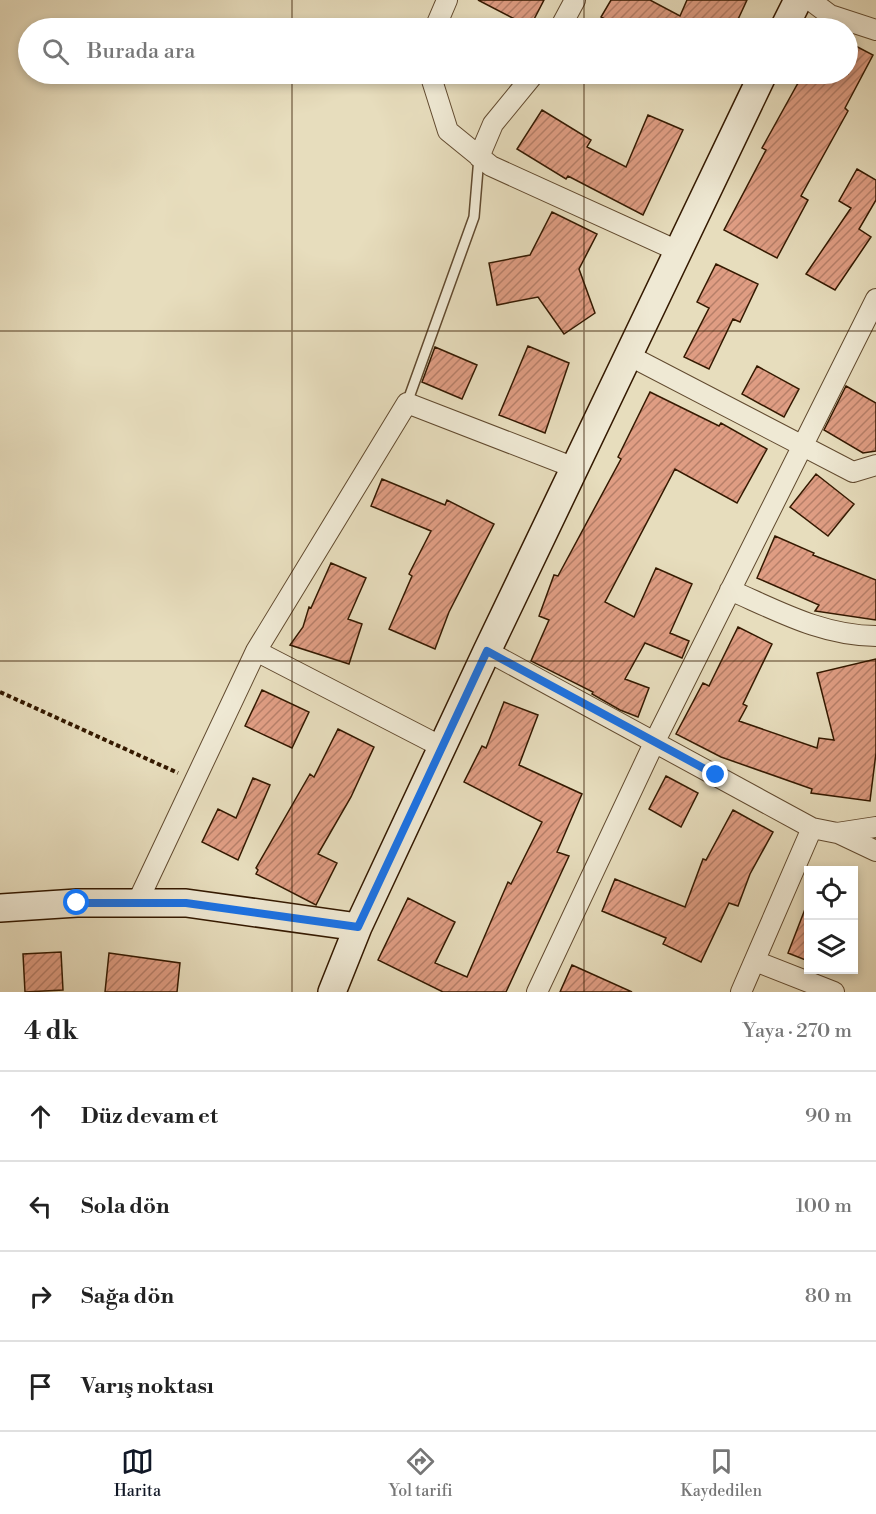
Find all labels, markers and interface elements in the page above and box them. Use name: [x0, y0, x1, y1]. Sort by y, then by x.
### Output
search box: [18, 18, 858, 84]
icon: search: [39, 35, 72, 68]
text: Burada ara: [87, 38, 195, 65]
route end: [702, 761, 728, 787]
map controls: [804, 866, 858, 974]
button: locate: [804, 866, 858, 920]
route start: [63, 889, 89, 915]
button: layers: [804, 920, 858, 974]
text: 4 dk: [24, 1015, 78, 1047]
text: Yaya · 270 m: [743, 1019, 852, 1044]
icon: ahead: [24, 1100, 57, 1133]
text: Düz devam et: [81, 1103, 218, 1130]
text: 90 m: [805, 1104, 852, 1129]
icon: left: [24, 1190, 57, 1223]
text: Sola dön: [81, 1193, 169, 1220]
text: 100 m: [796, 1194, 852, 1219]
icon: right: [24, 1280, 57, 1313]
text: Sağa dön: [81, 1283, 174, 1310]
text: 80 m: [805, 1284, 852, 1309]
icon: arrive: [24, 1370, 57, 1403]
text: Varış noktası: [81, 1373, 214, 1400]
tab: Harita: [114, 1445, 161, 1501]
tab: Yol tarifi: [389, 1445, 453, 1501]
tab: Kaydedilen: [680, 1445, 762, 1501]

